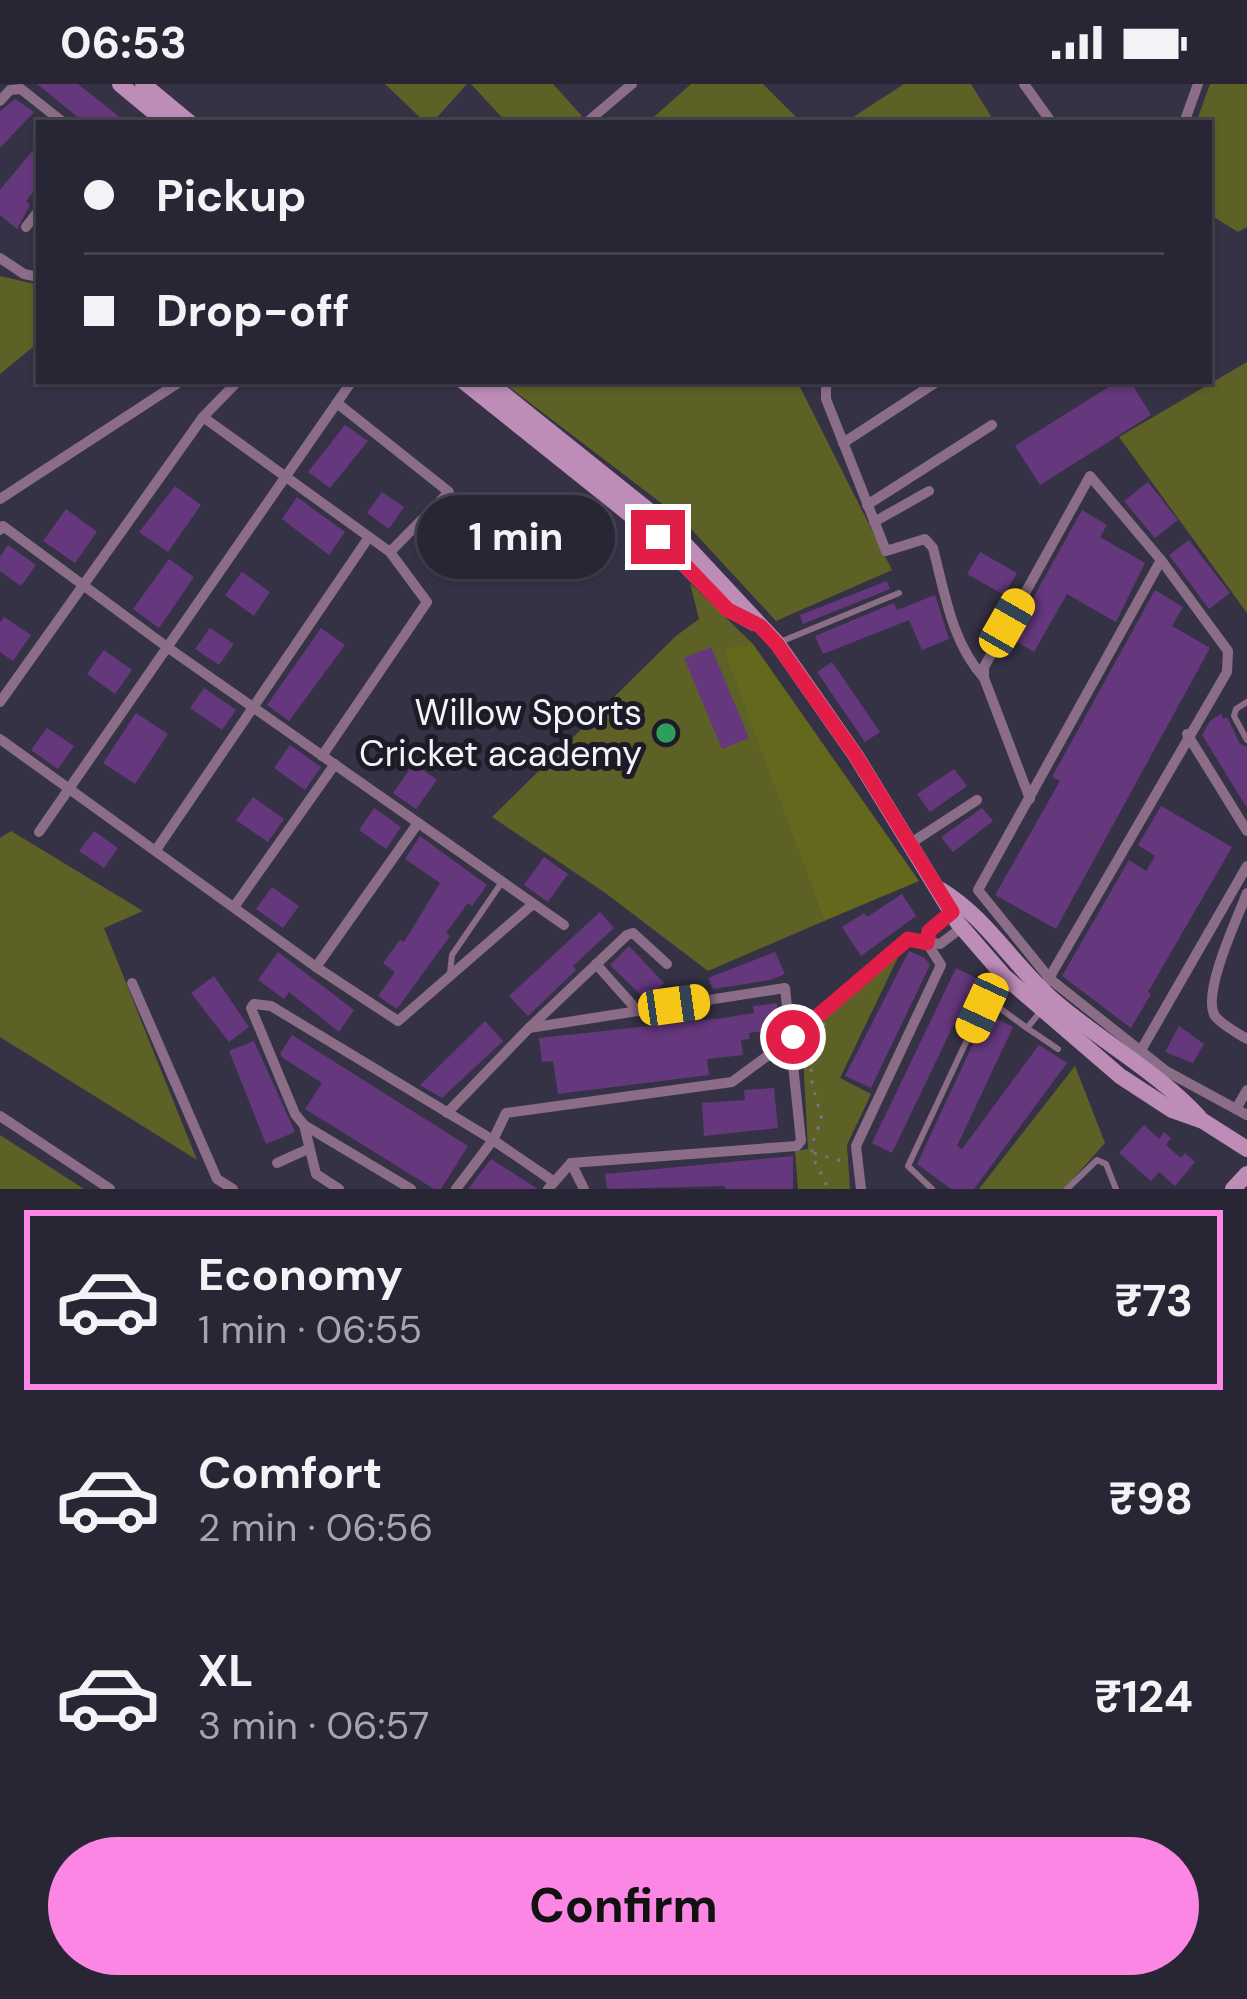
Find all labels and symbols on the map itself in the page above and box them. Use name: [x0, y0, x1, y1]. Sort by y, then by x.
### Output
callout: 1 min: [418, 495, 616, 579]
route end: [631, 510, 685, 564]
car: [973, 583, 1041, 663]
place label: Willow Sports Cricket academy: [359, 689, 642, 777]
marker: Willow Sports Cricket academy: [653, 720, 679, 746]
car: [950, 968, 1014, 1048]
car: [636, 982, 712, 1028]
route start: [766, 1010, 820, 1064]

